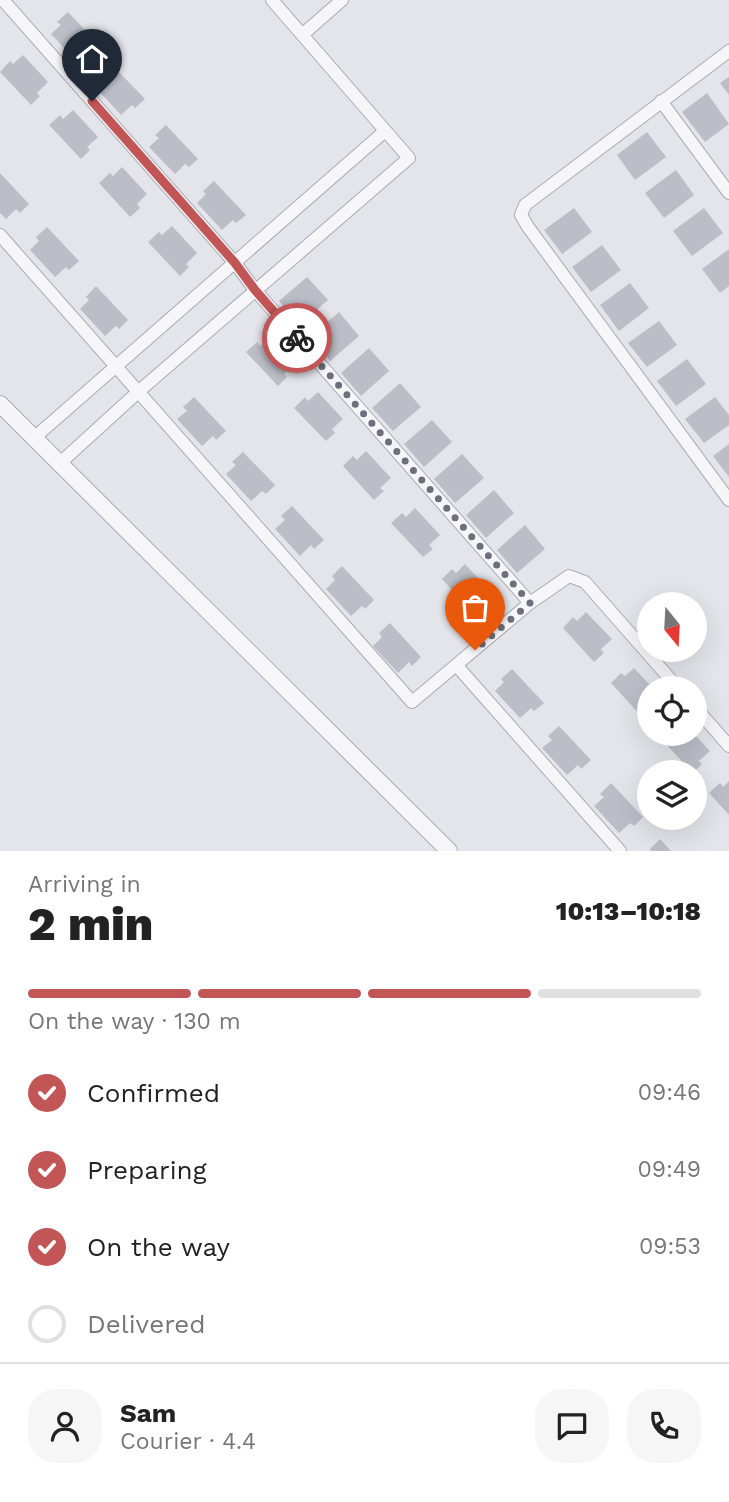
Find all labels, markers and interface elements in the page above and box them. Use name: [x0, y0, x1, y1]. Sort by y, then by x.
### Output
pin: [62, 29, 122, 101]
icon: home: [73, 40, 111, 78]
courier: [262, 303, 332, 373]
icon: bike: [278, 319, 316, 357]
pin: [445, 578, 505, 650]
icon: bag: [456, 589, 494, 627]
north arrow: [637, 592, 707, 662]
map controls: [637, 592, 707, 830]
button: locate: [637, 676, 707, 746]
button: layers: [637, 760, 707, 830]
text: Arriving in: [28, 871, 141, 898]
text: 10:13–10:18: [556, 896, 701, 926]
text: 2 min: [28, 897, 153, 951]
text: On the way · 130 m: [28, 1008, 241, 1035]
icon: check: [28, 1074, 66, 1112]
text: Confirmed: [87, 1078, 220, 1108]
text: 09:46: [638, 1079, 701, 1106]
icon: check: [28, 1151, 66, 1189]
text: Preparing: [87, 1155, 207, 1185]
text: 09:49: [637, 1156, 701, 1183]
icon: check: [28, 1228, 66, 1266]
text: On the way: [87, 1232, 230, 1262]
text: 09:53: [639, 1233, 701, 1260]
text: Delivered: [87, 1309, 206, 1339]
button: person: [28, 1389, 102, 1463]
button: chat: [535, 1389, 609, 1463]
button: phone: [627, 1389, 701, 1463]
text: Sam: [120, 1398, 176, 1428]
text: Courier · 4.4: [120, 1428, 256, 1455]

